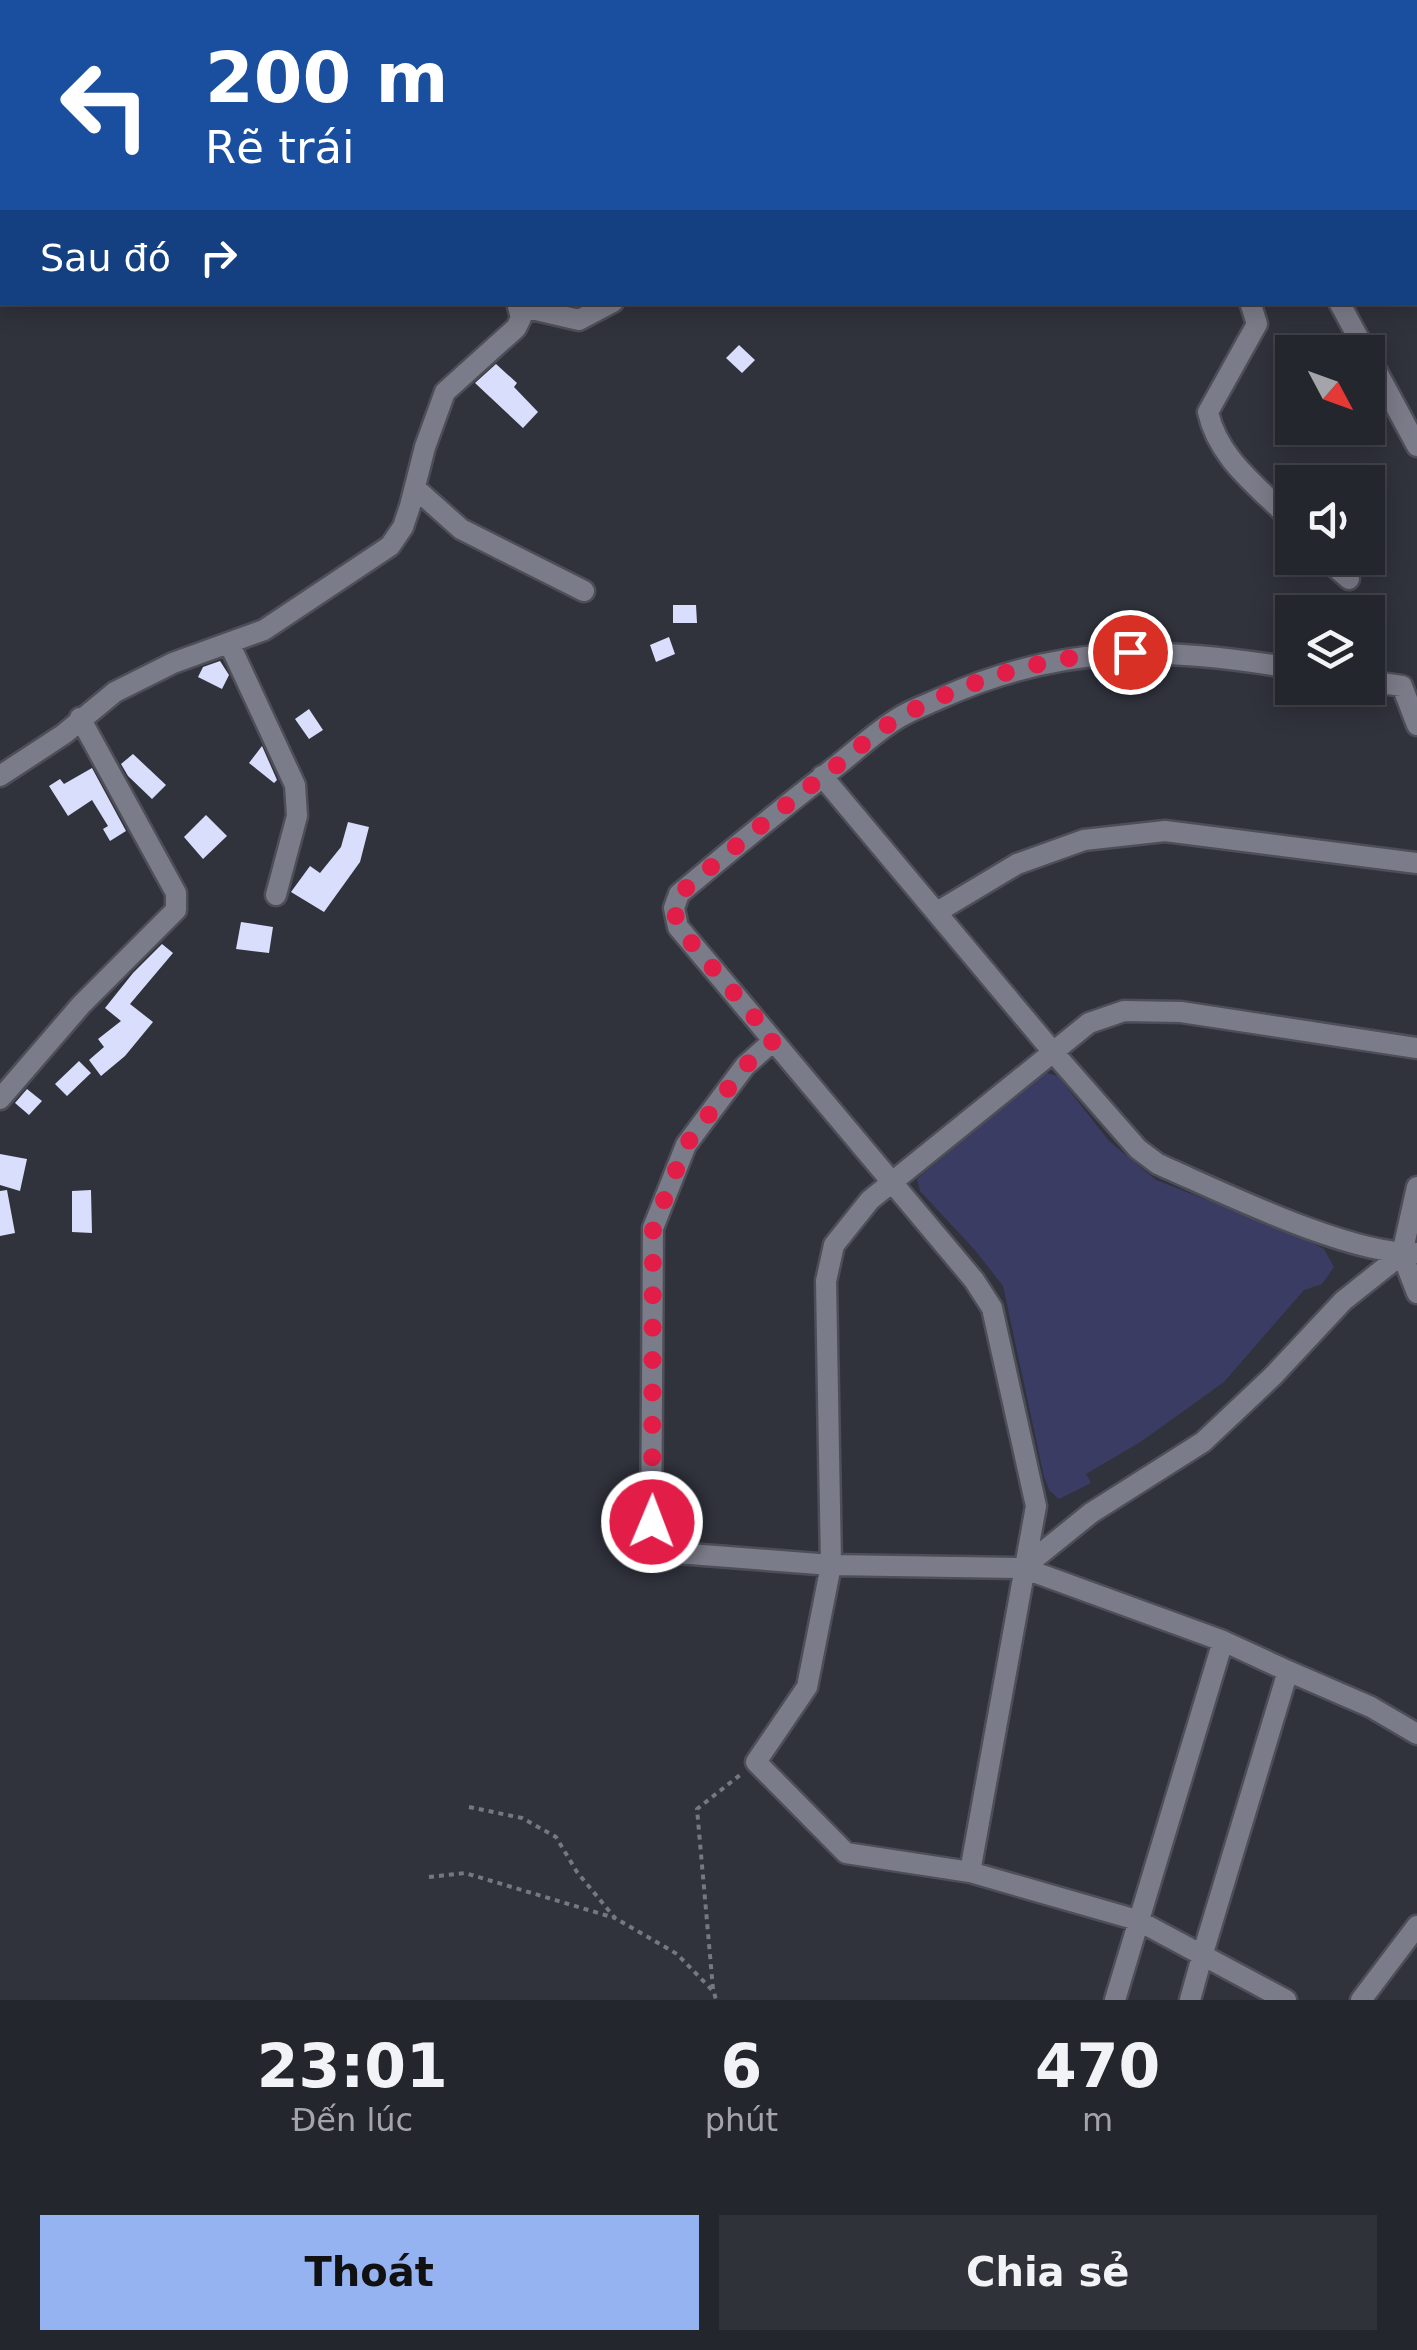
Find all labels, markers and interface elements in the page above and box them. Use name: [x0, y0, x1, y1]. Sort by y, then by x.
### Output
text: 200 m: [205, 37, 448, 119]
icon: left: [40, 40, 170, 170]
text: Rẽ trái: [205, 121, 354, 174]
icon: right: [191, 230, 246, 285]
text: Sau đó: [40, 236, 171, 280]
north arrow: [1275, 335, 1385, 445]
map controls: [1275, 335, 1385, 705]
button: sound: [1275, 465, 1385, 575]
button: layers: [1275, 595, 1385, 705]
pin: [1088, 610, 1173, 695]
icon: arrive: [1103, 625, 1158, 680]
position arrow: [600, 1470, 704, 1574]
text: 23:01: [257, 2031, 448, 2101]
text: 6: [720, 2031, 762, 2101]
text: 470: [1035, 2031, 1160, 2101]
text: Đến lúc: [291, 2101, 413, 2139]
text: phút: [705, 2101, 778, 2139]
text: m: [1082, 2101, 1113, 2139]
button: Thoát: [40, 2215, 699, 2330]
button: Chia sẻ: [719, 2215, 1377, 2330]

